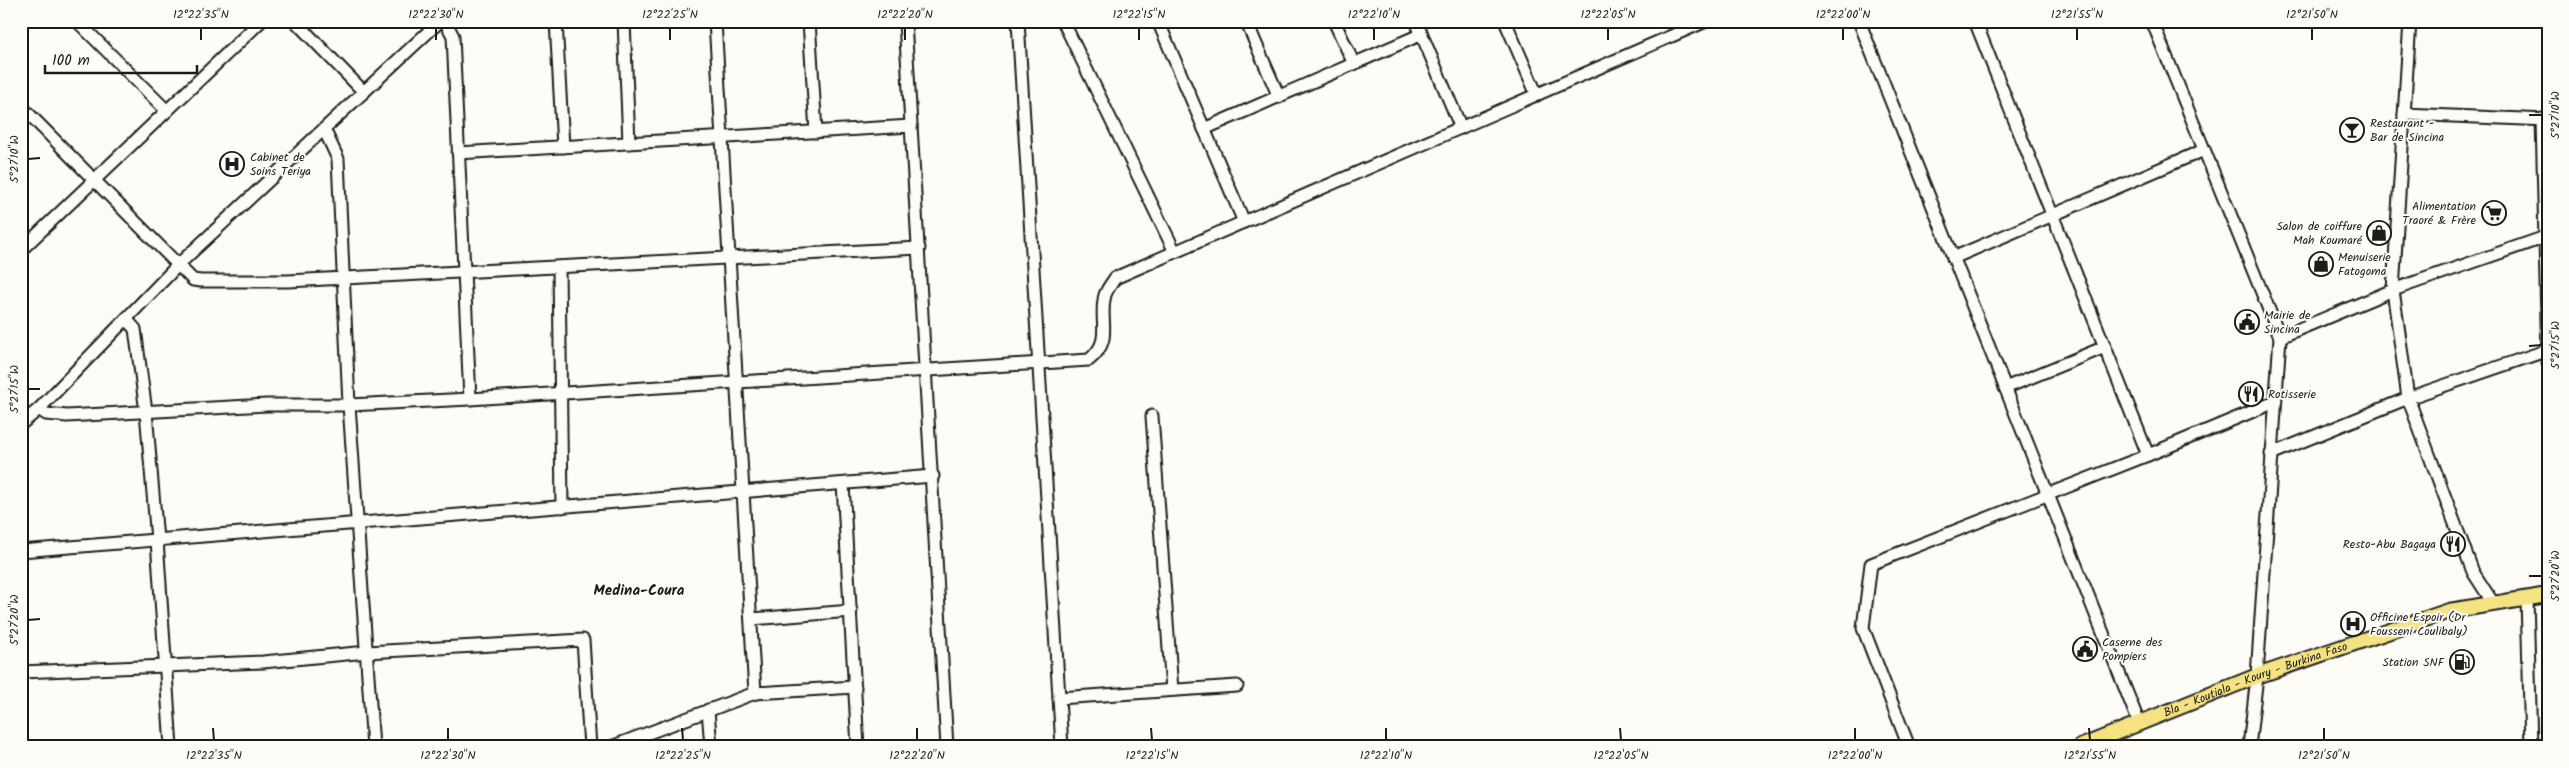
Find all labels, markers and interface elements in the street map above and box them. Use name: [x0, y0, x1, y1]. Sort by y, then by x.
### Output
text: 12°22'35"N: [173, 5, 229, 24]
text: 12°22'30"N: [408, 5, 464, 24]
text: 12°22'25"N: [642, 5, 698, 24]
text: 12°22'20"N: [877, 5, 933, 24]
text: 12°22'15"N: [1113, 5, 1165, 24]
text: 12°22'10"N: [1348, 5, 1400, 24]
text: 12°22'05"N: [1580, 5, 1636, 24]
text: 12°22'00"N: [1816, 5, 1870, 24]
text: 12°21'55"N: [2051, 5, 2103, 24]
text: 12°21'50"N: [2286, 5, 2338, 24]
scale bar: [45, 42, 198, 74]
text: 100 m: [52, 49, 90, 73]
text: 5°27'10"W: [2546, 91, 2565, 139]
place label: Restaurant - Bar de Sincina: [2370, 114, 2444, 147]
bar icon: Restaurant - Bar de Sincina: [2339, 117, 2365, 143]
text: 5°27'10"W: [5, 135, 24, 183]
place label: Cabinet de Soins Teriya: [250, 148, 311, 181]
hospital icon: Cabinet de Soins Teriya: [219, 151, 245, 177]
place label: Alimentation Traoré & Frère: [2402, 197, 2477, 230]
supermarket icon: Alimentation Traoré & Frère: [2481, 200, 2507, 226]
place label: Salon de coiffure Mah Koumaré: [2276, 217, 2363, 250]
shop icon: Salon de coiffure Mah Koumaré: [2366, 220, 2392, 246]
place label: Menuiserie Fatogoma: [2338, 248, 2391, 281]
shop icon: Menuiserie Fatogoma: [2308, 251, 2334, 277]
place label: Mairie de Sincina: [2264, 306, 2311, 339]
public building icon: Mairie de Sincina: [2234, 309, 2260, 335]
text: 5°27'15"W: [2546, 321, 2565, 369]
text: 5°27'15"W: [5, 365, 24, 413]
restaurant icon: Rotisserie: [2238, 381, 2264, 407]
place label: Rotisserie: [2268, 385, 2316, 404]
restaurant icon: Resto-Abu Bagaya: [2440, 531, 2466, 557]
place label: Resto-Abu Bagaya: [2343, 535, 2436, 554]
text: 5°27'20"W: [2546, 550, 2565, 602]
district label: Medina-Coura: [593, 579, 685, 603]
text: 5°27'20"W: [5, 594, 24, 646]
place label: Officine Espoir (Dr Fousseni Coulibaly): [2370, 608, 2468, 641]
hospital icon: Officine Espoir (Dr Fousseni Coulibaly): [2340, 611, 2366, 637]
place label: Caserne des Pompiers: [2102, 633, 2162, 666]
public building icon: Caserne des Pompiers: [2072, 636, 2098, 662]
street label: Bla - Koutiala - Koury - Burkina Faso: [2161, 637, 2350, 723]
fuel station icon: Station SNF: [2449, 649, 2475, 675]
place label: Station SNF: [2382, 653, 2446, 672]
text: 12°22'35"N: [186, 746, 242, 765]
text: 12°22'30"N: [420, 746, 476, 765]
text: 12°22'25"N: [655, 746, 711, 765]
text: 12°22'20"N: [889, 746, 945, 765]
text: 12°22'15"N: [1126, 746, 1178, 765]
text: 12°22'10"N: [1360, 746, 1412, 765]
text: 12°22'05"N: [1593, 746, 1649, 765]
text: 12°22'00"N: [1828, 746, 1882, 765]
text: 12°21'55"N: [2064, 746, 2116, 765]
text: 12°21'50"N: [2298, 746, 2350, 765]

